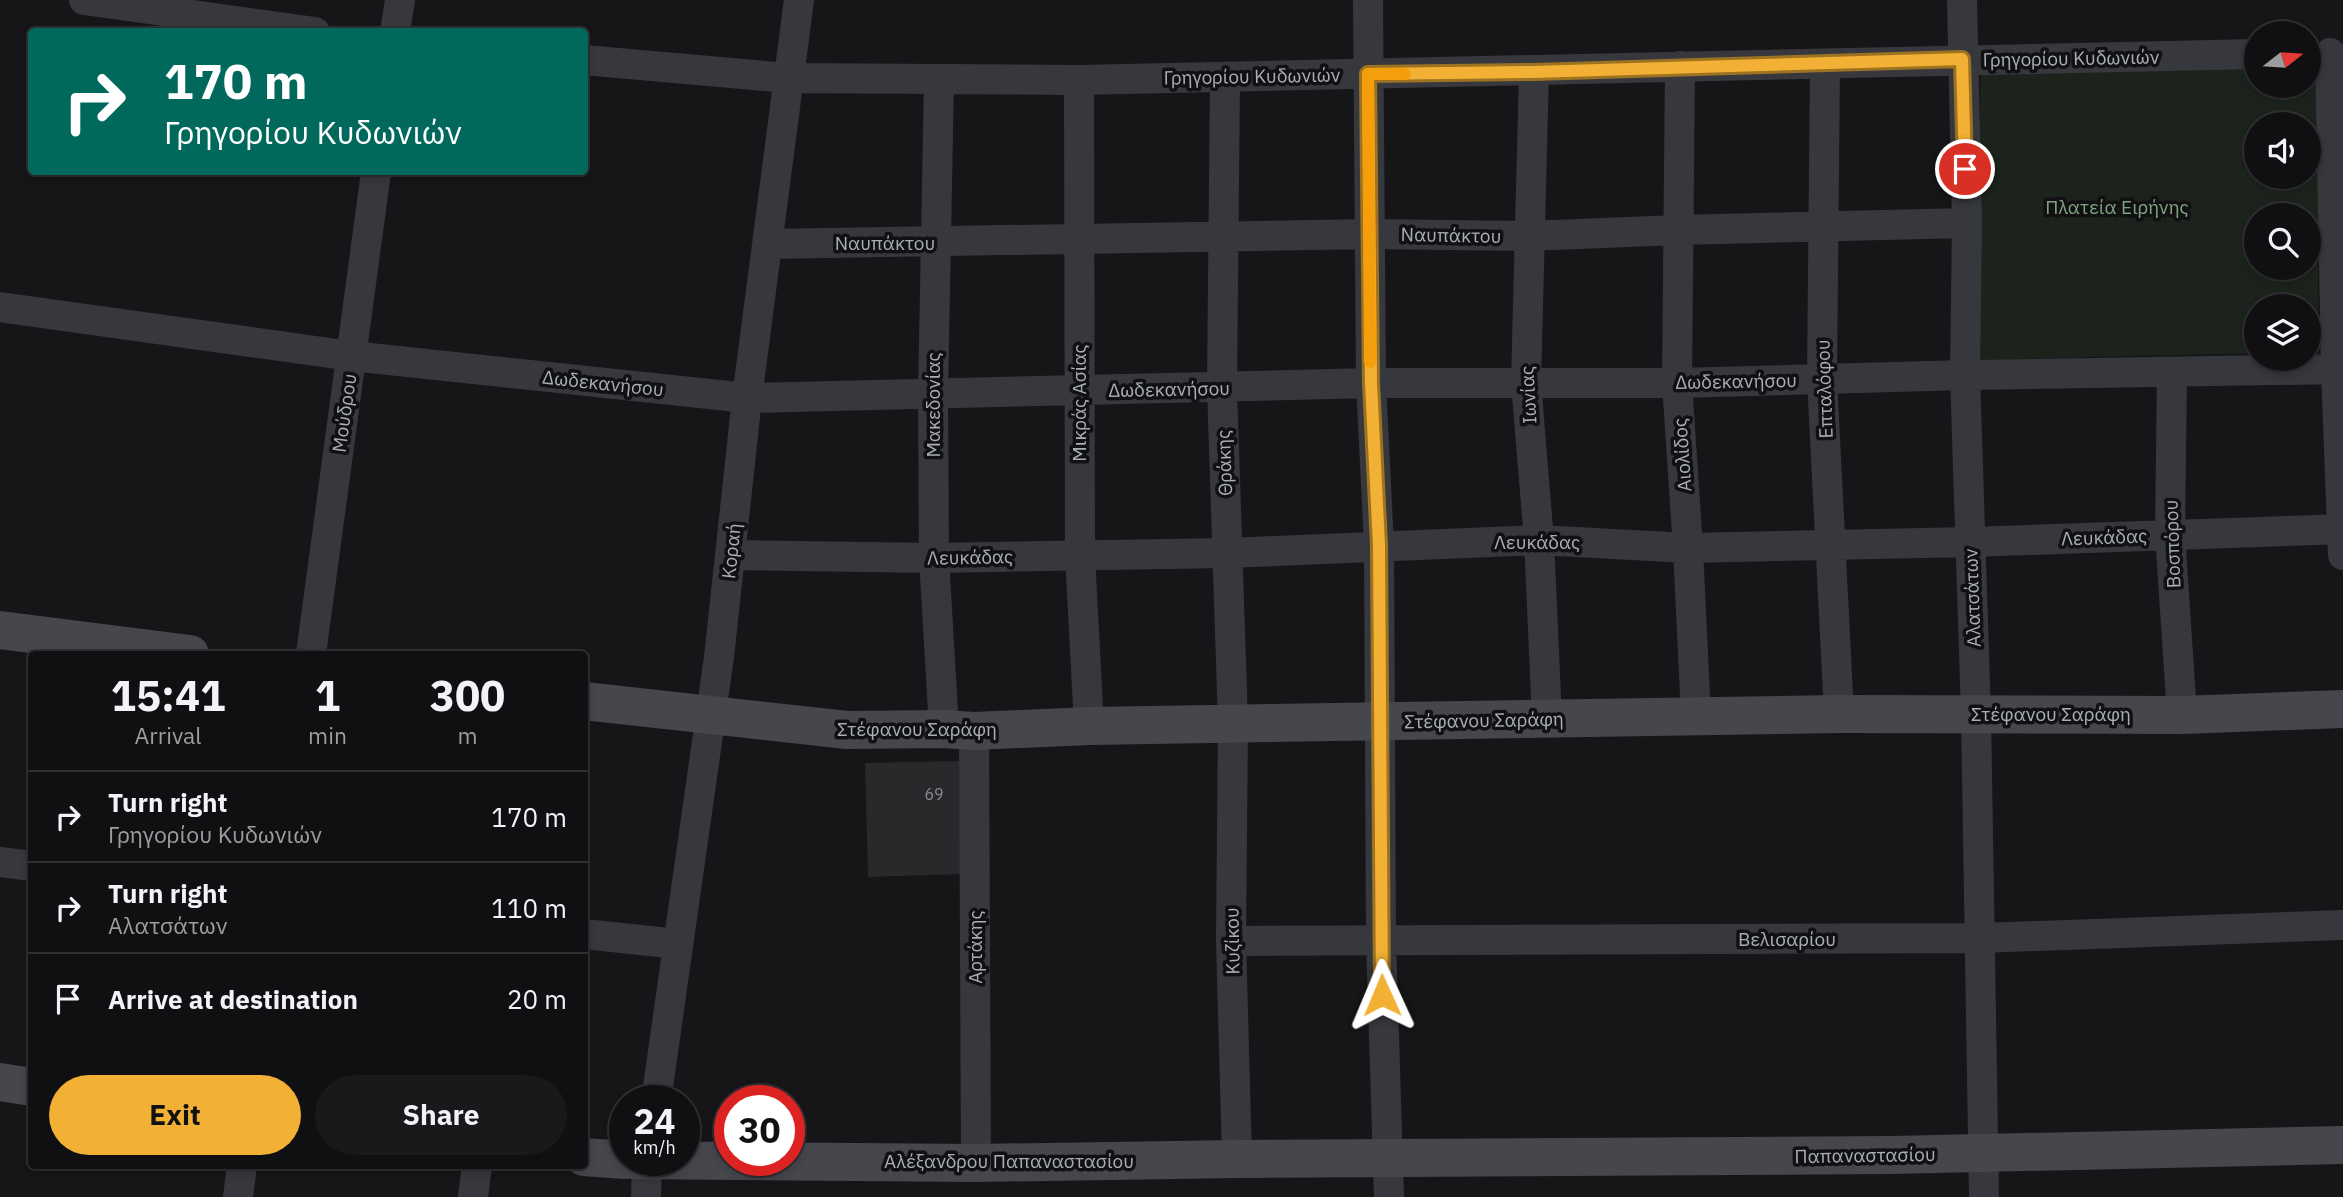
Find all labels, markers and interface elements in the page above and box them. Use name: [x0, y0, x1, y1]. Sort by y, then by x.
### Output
north arrow: [2244, 21, 2320, 98]
map controls: [2244, 21, 2321, 371]
street label: Γρηγορίου Κυδωνιών: [1982, 44, 2160, 72]
text: 170 m: [164, 49, 308, 112]
icon: right: [49, 56, 140, 147]
street label: Γρηγορίου Κυδωνιών: [1163, 62, 1341, 90]
text: Γρηγορίου Κυδωνιών: [164, 111, 462, 153]
button: sound: [2244, 112, 2321, 189]
pin: [1935, 139, 1995, 199]
icon: arrive: [1946, 150, 1984, 188]
park label: Πλατεία Ειρήνης: [2045, 195, 2189, 219]
button: search: [2244, 203, 2321, 280]
street label: Ναυπάκτου: [1400, 222, 1502, 248]
street label: Ναυπάκτου: [835, 231, 935, 255]
button: layers: [2244, 294, 2321, 371]
street label: Επταλόφου: [1810, 339, 1838, 439]
street label: Μικράς Ασίας: [1067, 344, 1091, 462]
street label: Μακεδονίας: [921, 352, 945, 458]
street label: Δωδεκανήσου: [541, 365, 665, 401]
street label: Ιωνίας: [1514, 365, 1542, 425]
street label: Δωδεκανήσου: [1675, 368, 1797, 394]
street label: Μούδρου: [327, 372, 361, 454]
street label: Δωδεκανήσου: [1108, 376, 1230, 402]
street label: Αιολίδος: [1667, 417, 1697, 493]
street label: Θράκης: [1211, 429, 1237, 497]
street label: Βοσπόρου: [2158, 499, 2186, 589]
street label: Κοραή: [716, 522, 746, 580]
street label: Λευκάδας: [2060, 524, 2148, 550]
street label: Λευκάδας: [1494, 530, 1580, 554]
street label: Λευκάδας: [927, 544, 1013, 570]
street label: Αλατσάτων: [1958, 548, 1986, 648]
text: 15:41: [111, 668, 225, 723]
text: 1: [315, 668, 340, 723]
text: 300: [430, 668, 505, 723]
street label: Στέφανου Σαράφη: [1971, 702, 2131, 726]
street label: Στέφανου Σαράφη: [1404, 707, 1564, 733]
street label: Στέφανου Σαράφη: [837, 717, 997, 741]
text: Arrival: [135, 720, 202, 750]
text: min: [308, 720, 347, 750]
text: m: [457, 720, 478, 750]
house number: 69: [924, 784, 944, 804]
text: Turn right: [108, 785, 227, 819]
icon: right: [49, 798, 87, 836]
text: 170 m: [491, 800, 567, 834]
text: Γρηγορίου Κυδωνιών: [108, 819, 322, 849]
text: Turn right: [108, 876, 227, 910]
icon: right: [49, 889, 87, 927]
text: 110 m: [491, 891, 567, 925]
street label: Κυζίκου: [1219, 907, 1245, 975]
text: Αλατσάτων: [108, 910, 228, 940]
street label: Αρτάκης: [963, 910, 987, 984]
street label: Βελισαρίου: [1738, 927, 1836, 951]
position arrow: [1345, 958, 1419, 1032]
icon: arrive: [49, 980, 87, 1018]
text: Arrive at destination: [108, 982, 358, 1016]
text: 20 m: [507, 982, 567, 1016]
button: Exit: [49, 1075, 301, 1155]
button: Share: [315, 1075, 567, 1155]
speed limit sign: 30: [714, 1085, 805, 1176]
text: 24: [633, 1098, 676, 1144]
text: km/h: [633, 1136, 676, 1159]
street label: Παπαναστασίου: [1794, 1142, 1936, 1168]
street label: Αλέξανδρου Παπαναστασίου: [884, 1149, 1134, 1173]

